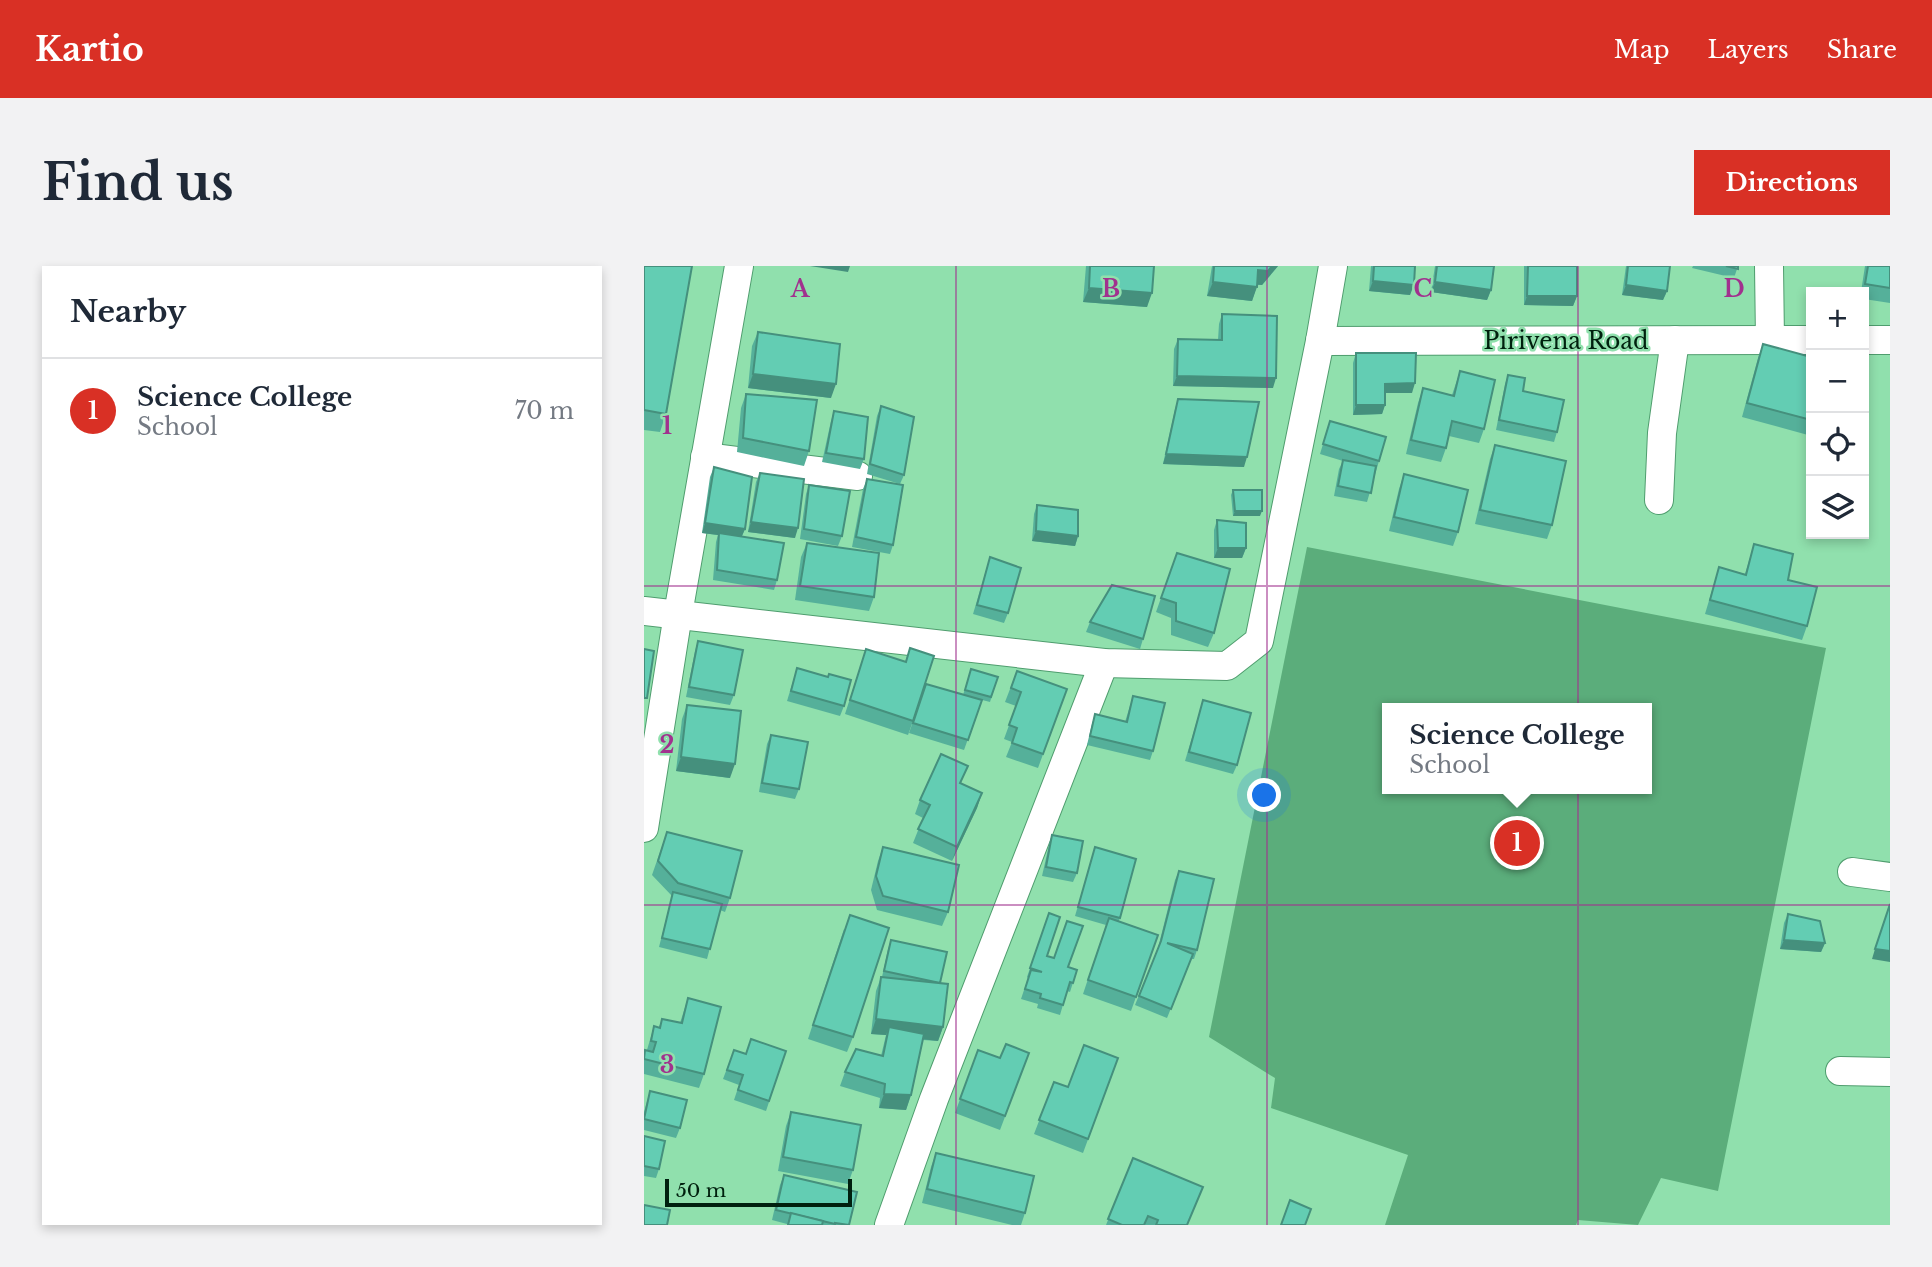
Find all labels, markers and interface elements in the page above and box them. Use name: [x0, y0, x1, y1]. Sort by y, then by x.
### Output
text: Kartio: [35, 29, 144, 70]
text: Map: [1614, 35, 1670, 64]
text: Layers: [1708, 35, 1789, 64]
text: Share: [1827, 35, 1897, 64]
button: Directions: [1694, 150, 1890, 215]
text: Find us: [42, 152, 234, 213]
text: A: [790, 275, 811, 303]
text: B: [1102, 275, 1120, 303]
text: C: [1414, 275, 1432, 303]
text: D: [1723, 275, 1745, 303]
map controls: [1806, 287, 1869, 539]
button: +: [1806, 287, 1869, 350]
text: Nearby: [70, 293, 186, 330]
street label: Pirivena Road: [1483, 327, 1649, 355]
button: −: [1806, 350, 1869, 413]
text: Science College: [137, 381, 352, 413]
text: 1: [88, 397, 98, 425]
text: 70 m: [515, 397, 574, 425]
text: 1: [662, 412, 672, 440]
text: School: [137, 413, 218, 441]
button: locate: [1806, 413, 1869, 476]
button: layers: [1806, 476, 1869, 539]
popup: [1382, 703, 1652, 794]
text: Science College: [1409, 719, 1625, 751]
text: 2: [660, 731, 674, 759]
text: School: [1409, 751, 1490, 779]
your location: [1247, 778, 1281, 812]
pin: 1: [1494, 817, 1540, 869]
text: 3: [660, 1051, 674, 1079]
scale bar: [665, 1176, 852, 1208]
text: 50 m: [676, 1179, 726, 1202]

